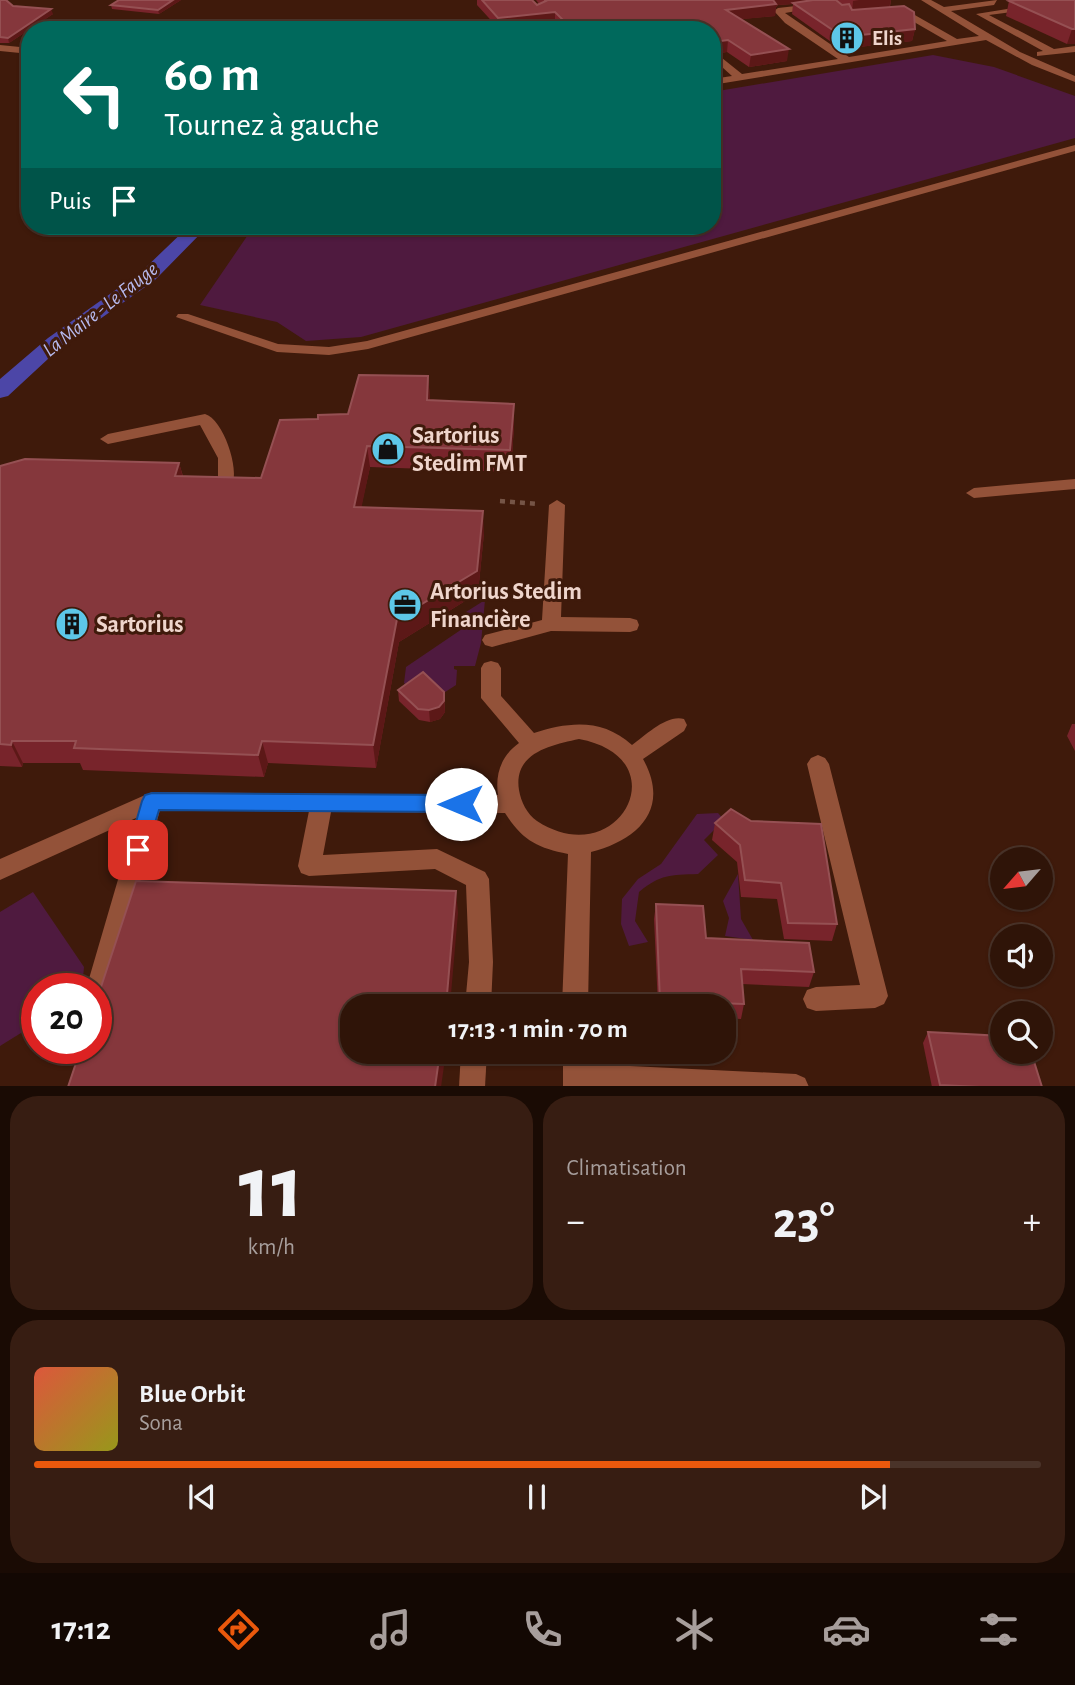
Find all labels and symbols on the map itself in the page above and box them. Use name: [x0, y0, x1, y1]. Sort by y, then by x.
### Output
building icon: Elis: [828, 19, 866, 57]
place label: Elis: [872, 28, 902, 49]
water label: La Maïre - Le Fauge: [39, 258, 162, 361]
place label: Sartorius Stedim FMT: [412, 424, 527, 476]
shop icon: Sartorius Stedim FMT: [369, 430, 407, 468]
place label: Artorius Stedim Financière: [430, 580, 582, 632]
office icon: Artorius Stedim Financière: [386, 586, 424, 624]
building icon: Sartorius: [53, 605, 91, 643]
place label: Sartorius: [96, 613, 183, 637]
position arrow: [424, 767, 498, 841]
pin: [108, 820, 168, 880]
north arrow: [990, 847, 1054, 910]
speed limit sign: 20: [21, 973, 112, 1064]

